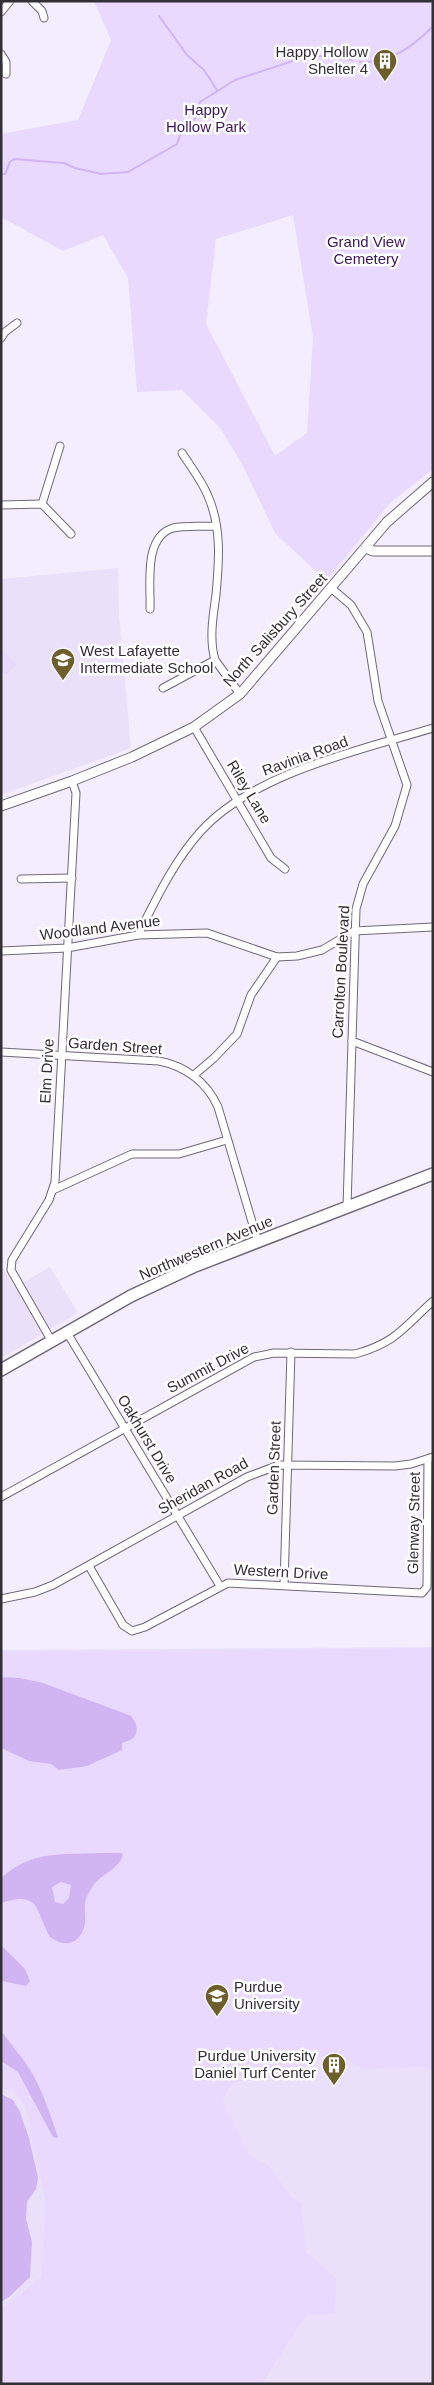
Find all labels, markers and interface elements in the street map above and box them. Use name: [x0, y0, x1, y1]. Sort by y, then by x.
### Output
place label: Happy Hollow Shelter 4: [275, 43, 368, 77]
building icon: Happy Hollow Shelter 4: [372, 48, 398, 82]
park label: Happy Hollow Park: [166, 101, 247, 135]
park label: Grand View Cemetery: [327, 233, 405, 267]
street label: North Salisbury Street: [219, 569, 331, 690]
place label: West Lafayette Intermediate School: [80, 642, 213, 676]
school or university icon: West Lafayette Intermediate School: [50, 647, 76, 681]
street label: Ravinia Road: [260, 732, 350, 779]
street label: Riley Lane: [224, 757, 275, 827]
street label: Carrolton Boulevard: [329, 905, 352, 1039]
street label: Woodland Avenue: [39, 912, 161, 943]
street label: Garden Street: [67, 1034, 163, 1057]
street label: Elm Drive: [36, 1038, 57, 1104]
street label: Northwestern Avenue: [137, 1212, 275, 1283]
street label: Summit Drive: [164, 1339, 251, 1396]
street label: Oakhurst Drive: [114, 1391, 180, 1486]
street label: Garden Street: [263, 1420, 284, 1515]
street label: Sheridan Road: [155, 1454, 251, 1517]
street label: Glenway Street: [404, 1471, 423, 1574]
street label: Western Drive: [233, 1561, 329, 1582]
place label: Purdue University: [234, 1978, 300, 2012]
school or university icon: Purdue University: [204, 1983, 230, 2017]
place label: Purdue University Daniel Turf Center: [194, 2047, 316, 2081]
building icon: Purdue University Daniel Turf Center: [321, 2052, 347, 2086]

